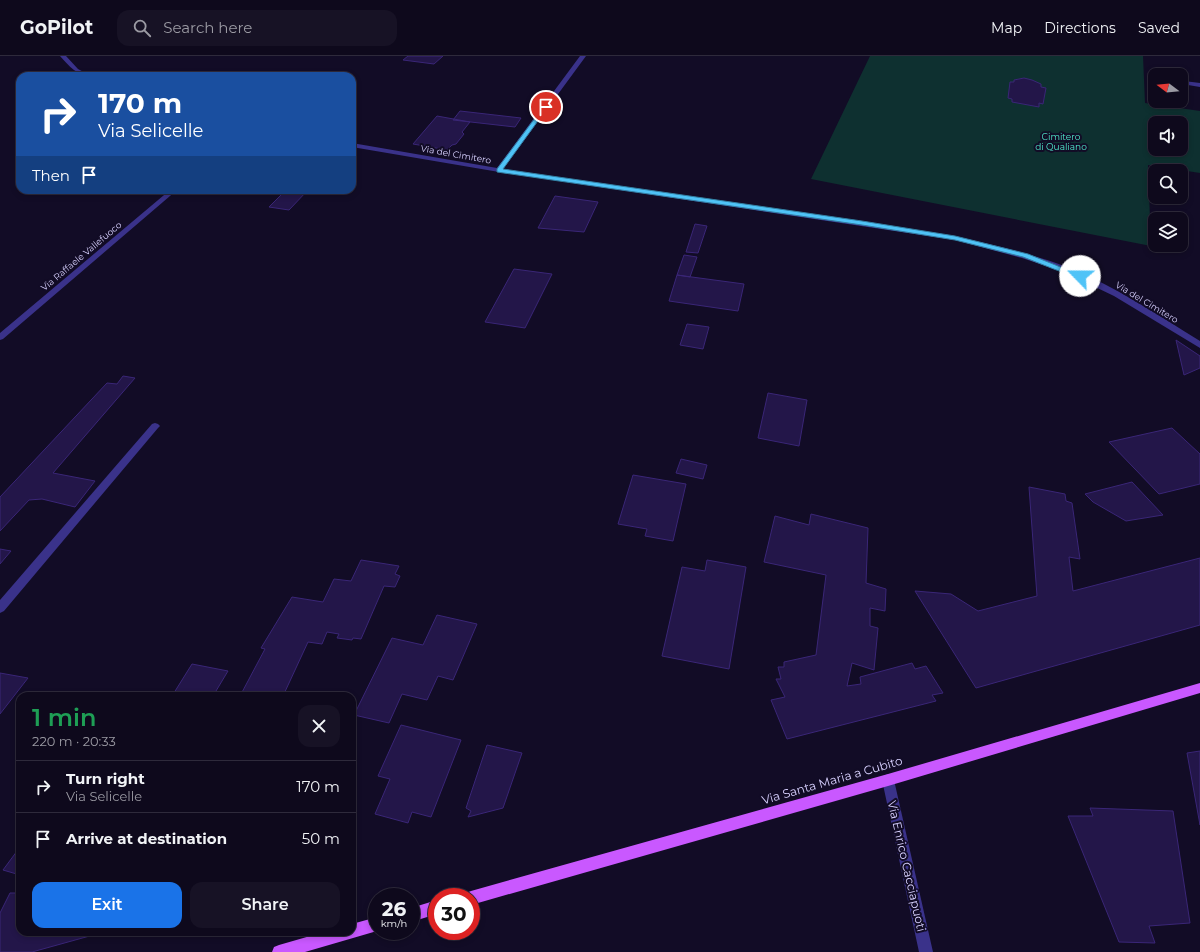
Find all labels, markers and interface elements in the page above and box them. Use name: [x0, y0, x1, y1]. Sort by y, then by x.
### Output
search box: [117, 10, 397, 46]
text: GoPilot: [20, 16, 93, 39]
icon: search: [131, 17, 153, 39]
text: Search here: [163, 18, 252, 37]
text: Map: [991, 19, 1022, 37]
text: Directions: [1044, 19, 1116, 37]
text: Saved: [1138, 19, 1180, 37]
north arrow: [1148, 68, 1188, 108]
map controls: [1148, 68, 1188, 252]
text: 170 m: [98, 86, 182, 120]
icon: right: [32, 88, 84, 140]
pin: [529, 90, 563, 124]
icon: arrive: [535, 96, 557, 118]
button: sound: [1148, 116, 1188, 156]
text: Via Selicelle: [98, 120, 203, 142]
park label: Cimitero di Qualiano: [1035, 131, 1087, 152]
street label: Via del Cimitero: [420, 142, 492, 166]
icon: arrive: [78, 164, 100, 186]
button: search: [1148, 164, 1188, 204]
text: Then: [32, 166, 70, 185]
button: layers: [1148, 212, 1188, 252]
street label: Via Raffaele Vallefuoco: [38, 219, 124, 293]
position arrow: [1059, 255, 1101, 297]
street label: Via del Cimitero: [1114, 279, 1181, 325]
text: 1 min: [32, 703, 96, 732]
button: close: [298, 705, 340, 747]
text: 220 m · 20:33: [32, 733, 116, 749]
street label: Via Santa Maria a Cubito: [760, 753, 904, 807]
text: Turn right: [66, 769, 145, 788]
icon: right: [32, 776, 54, 798]
text: 170 m: [296, 777, 340, 796]
text: Via Selicelle: [66, 788, 142, 804]
street label: Via Enrico Cacciapuoti: [885, 799, 929, 933]
icon: arrive: [32, 828, 54, 850]
text: Arrive at destination: [66, 829, 227, 848]
text: 50 m: [302, 829, 340, 848]
button: Exit: [32, 882, 182, 928]
button: Share: [190, 882, 340, 928]
speed limit sign: 30: [428, 888, 480, 940]
text: 26: [382, 897, 406, 921]
text: km/h: [381, 917, 407, 930]

